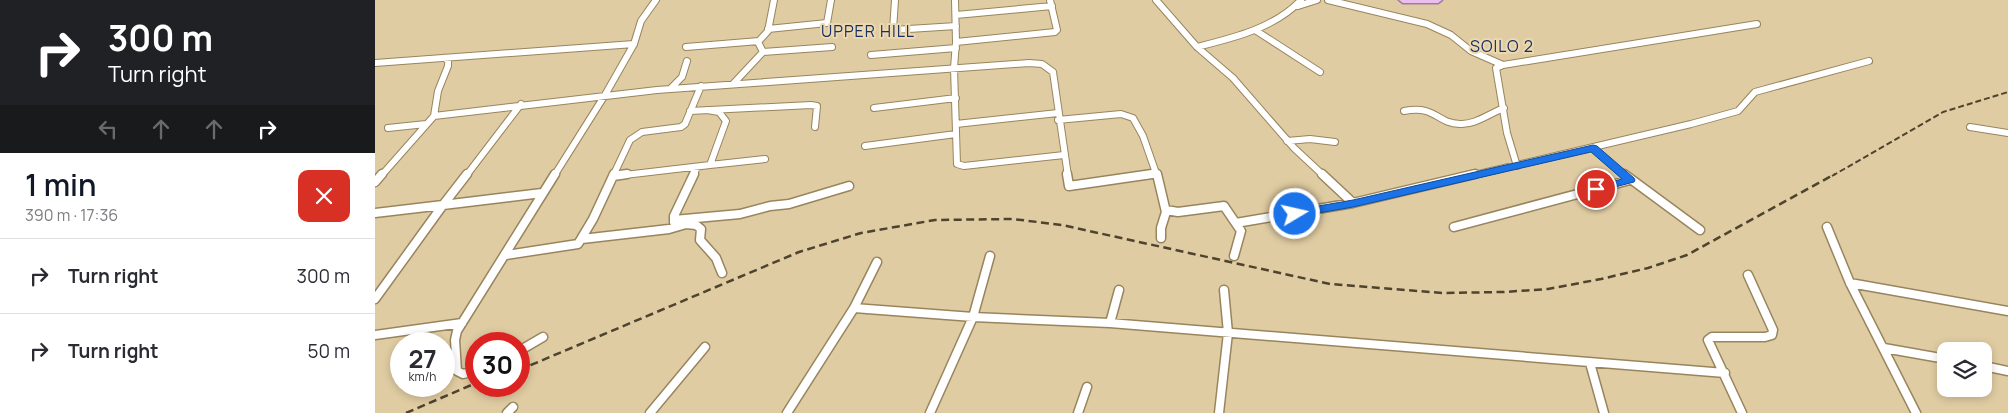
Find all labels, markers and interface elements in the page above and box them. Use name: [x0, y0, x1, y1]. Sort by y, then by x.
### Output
text: 300 m: [108, 14, 213, 62]
icon: right: [25, 20, 90, 85]
district label: UPPER HILL: [821, 20, 915, 42]
district label: SOILO 2: [1470, 35, 1534, 57]
text: Turn right: [108, 59, 206, 89]
icon: left: [94, 115, 122, 143]
icon: ahead: [147, 115, 175, 143]
icon: ahead: [200, 115, 228, 143]
icon: right: [253, 115, 281, 143]
text: 1 min: [25, 164, 97, 205]
pin: [1575, 168, 1617, 210]
button: close: [298, 170, 350, 222]
icon: arrive: [1582, 175, 1610, 203]
position arrow: [1268, 187, 1320, 239]
text: 390 m · 17:36: [25, 204, 118, 226]
icon: right: [25, 262, 53, 290]
text: Turn right: [68, 263, 158, 289]
text: 300 m: [296, 263, 350, 289]
speed limit sign: 30: [465, 332, 530, 397]
icon: right: [25, 337, 53, 365]
text: Turn right: [68, 338, 158, 364]
text: 50 m: [308, 338, 350, 364]
text: 27: [408, 341, 437, 376]
map controls: [1937, 342, 1992, 397]
button: layers: [1937, 342, 1992, 397]
text: km/h: [409, 368, 436, 385]

